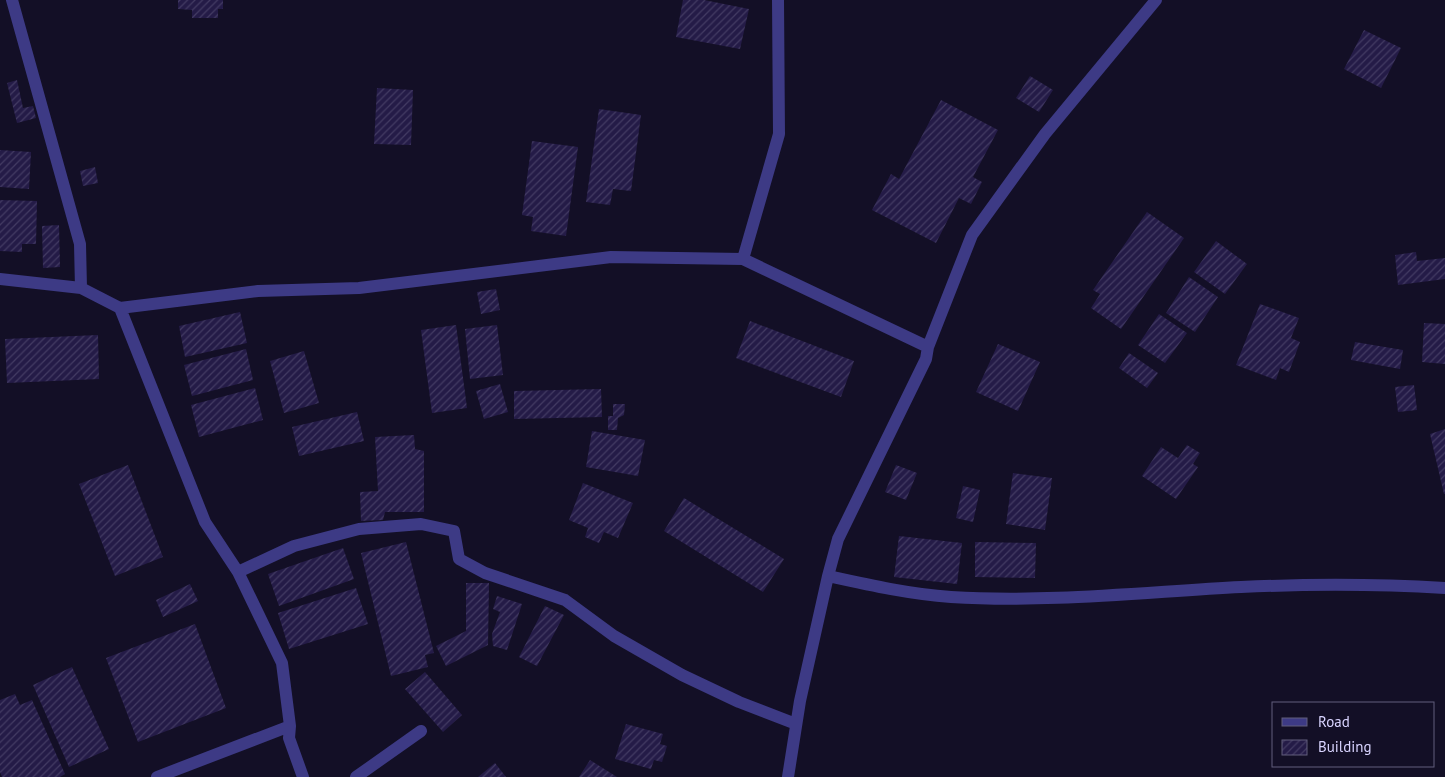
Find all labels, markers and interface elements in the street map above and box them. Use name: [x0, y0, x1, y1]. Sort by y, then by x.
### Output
legend: [1272, 702, 1435, 767]
text: Road: [1318, 712, 1350, 731]
text: Building: [1318, 737, 1372, 756]

